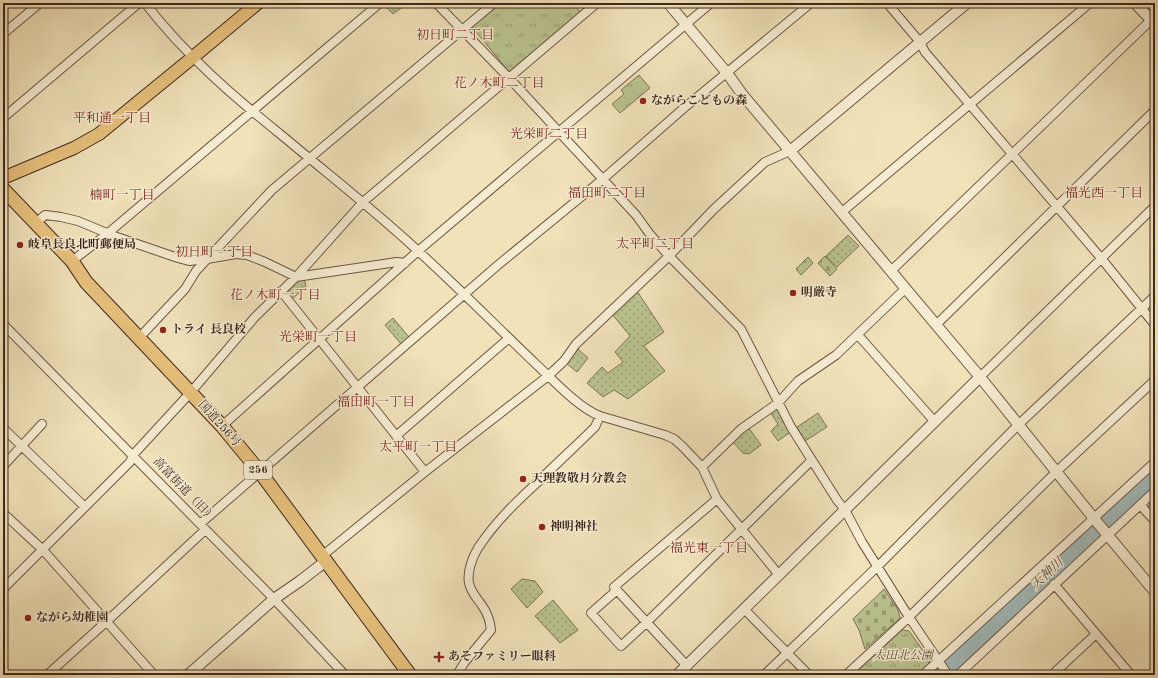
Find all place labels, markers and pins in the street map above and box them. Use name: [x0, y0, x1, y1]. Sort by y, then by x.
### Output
place label: ながらこどもの森: [651, 93, 748, 107]
marker: ながらこどもの森: [638, 96, 648, 106]
place label: 岐阜長良北町郵便局: [28, 237, 136, 251]
marker: 岐阜長良北町郵便局: [15, 240, 25, 250]
place label: 明厳寺: [801, 285, 837, 299]
marker: 明厳寺: [788, 288, 798, 298]
place label: トライ 長良校: [171, 322, 246, 336]
marker: トライ 長良校: [158, 325, 168, 335]
place label: 天理教敬月分教会: [531, 471, 627, 485]
marker: 天理教敬月分教会: [518, 474, 528, 484]
place label: 神明神社: [550, 519, 598, 533]
marker: 神明神社: [537, 522, 547, 532]
place label: ながら幼稚園: [36, 610, 108, 624]
marker: ながら幼稚園: [23, 613, 33, 623]
place label: あそファミリー眼科: [448, 649, 557, 663]
marker: あそファミリー眼科: [433, 651, 445, 663]

